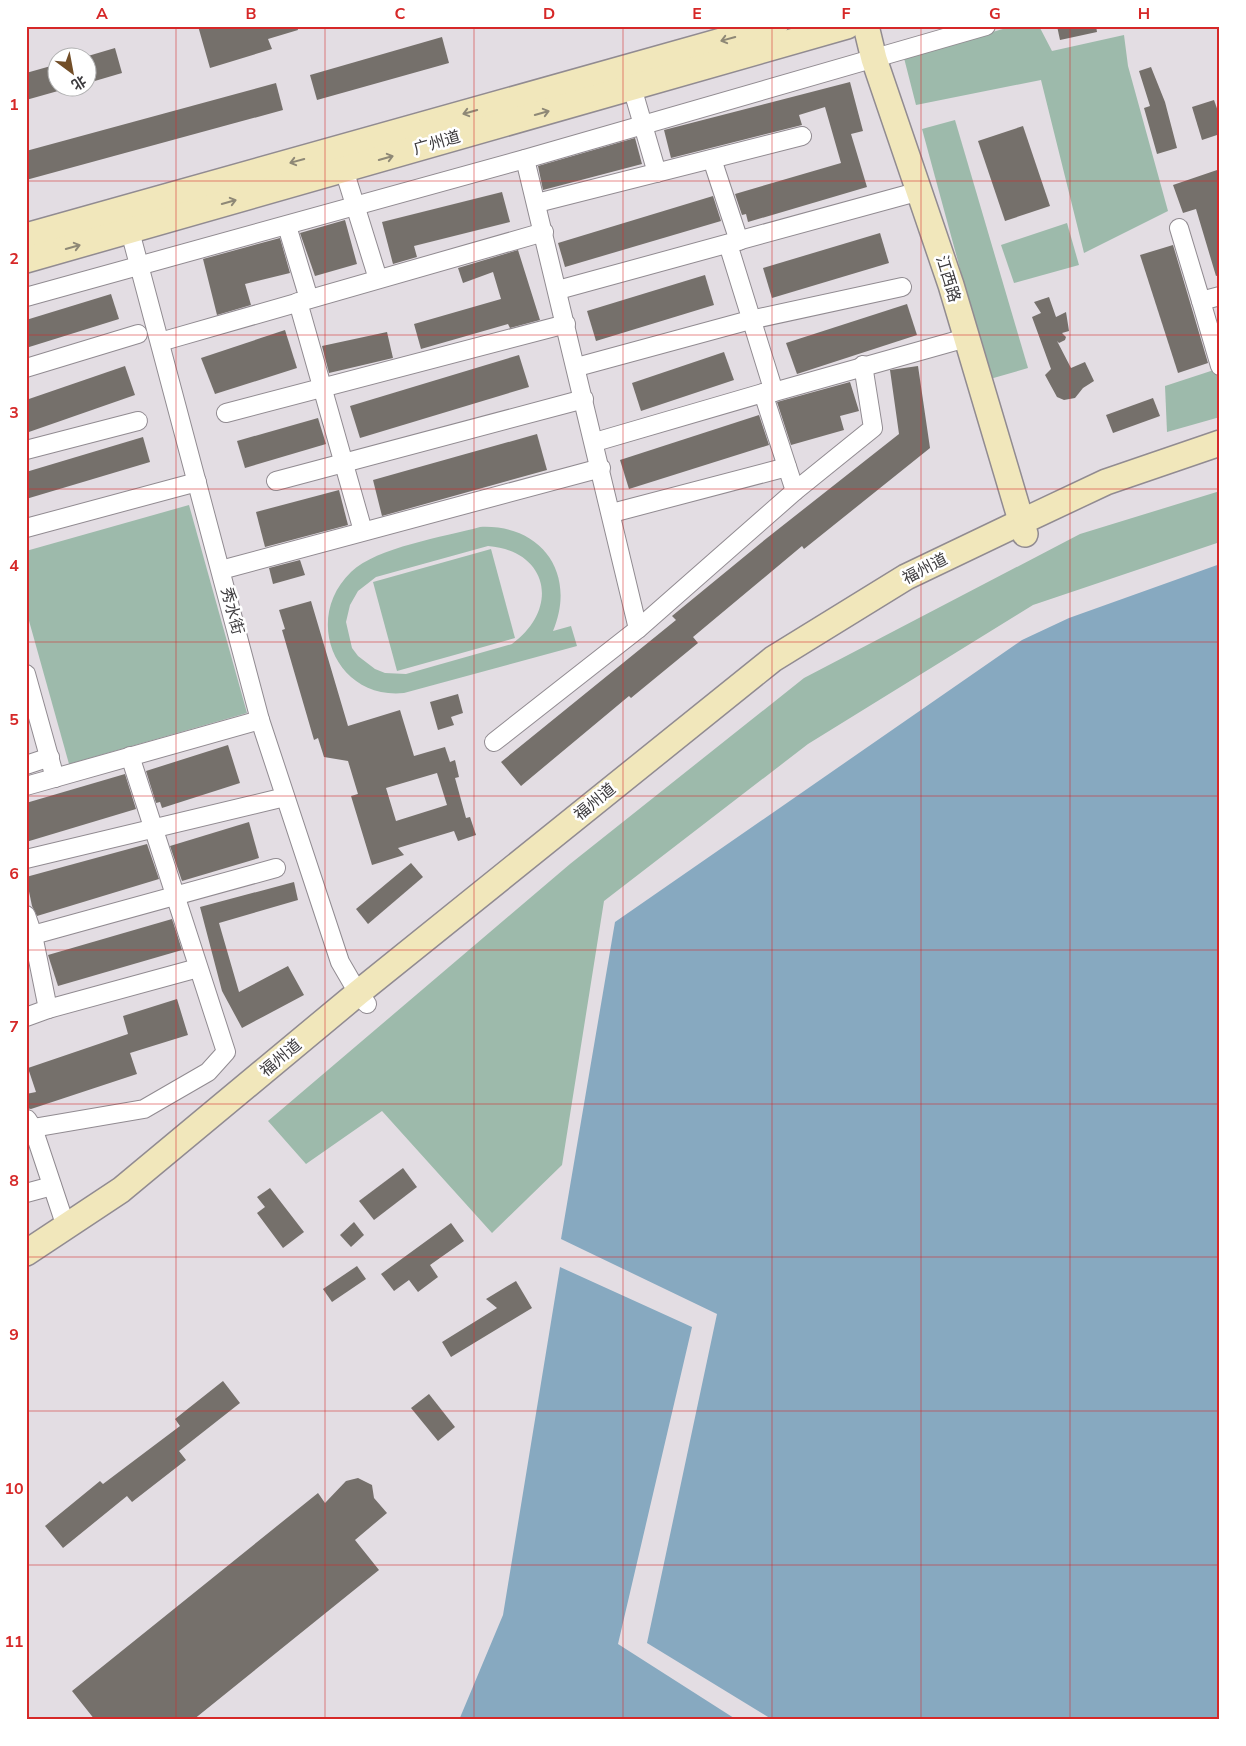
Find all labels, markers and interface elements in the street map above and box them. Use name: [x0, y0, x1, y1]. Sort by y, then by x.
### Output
text: A: [96, 3, 108, 25]
text: B: [245, 3, 257, 25]
text: C: [395, 3, 406, 25]
text: D: [543, 3, 555, 25]
text: E: [692, 3, 702, 25]
text: F: [842, 3, 851, 25]
text: G: [989, 3, 1001, 25]
text: H: [1138, 3, 1150, 25]
one-way arrow: [720, 35, 736, 45]
north arrow: [48, 48, 98, 98]
text: 北: [68, 71, 90, 94]
text: 1: [9, 94, 19, 116]
one-way arrow: [463, 108, 479, 117]
one-way arrow: [533, 108, 549, 118]
street label: 广州道: [411, 126, 463, 160]
one-way arrow: [377, 152, 393, 162]
one-way arrow: [289, 157, 305, 166]
one-way arrow: [221, 197, 237, 207]
one-way arrow: [65, 242, 81, 251]
text: 2: [9, 248, 19, 270]
street label: 江西路: [930, 253, 966, 305]
text: 3: [9, 402, 19, 424]
street label: 福州道: [899, 548, 951, 590]
text: 4: [9, 555, 19, 577]
street label: 秀水街: [215, 585, 249, 637]
text: 5: [9, 709, 19, 731]
street label: 福州道: [569, 778, 621, 826]
text: 6: [9, 863, 19, 885]
text: 7: [9, 1016, 19, 1038]
street label: 福州道: [256, 1034, 306, 1082]
text: 8: [9, 1170, 19, 1192]
text: 9: [9, 1324, 19, 1346]
text: 10: [4, 1478, 24, 1500]
text: 11: [4, 1631, 24, 1653]

